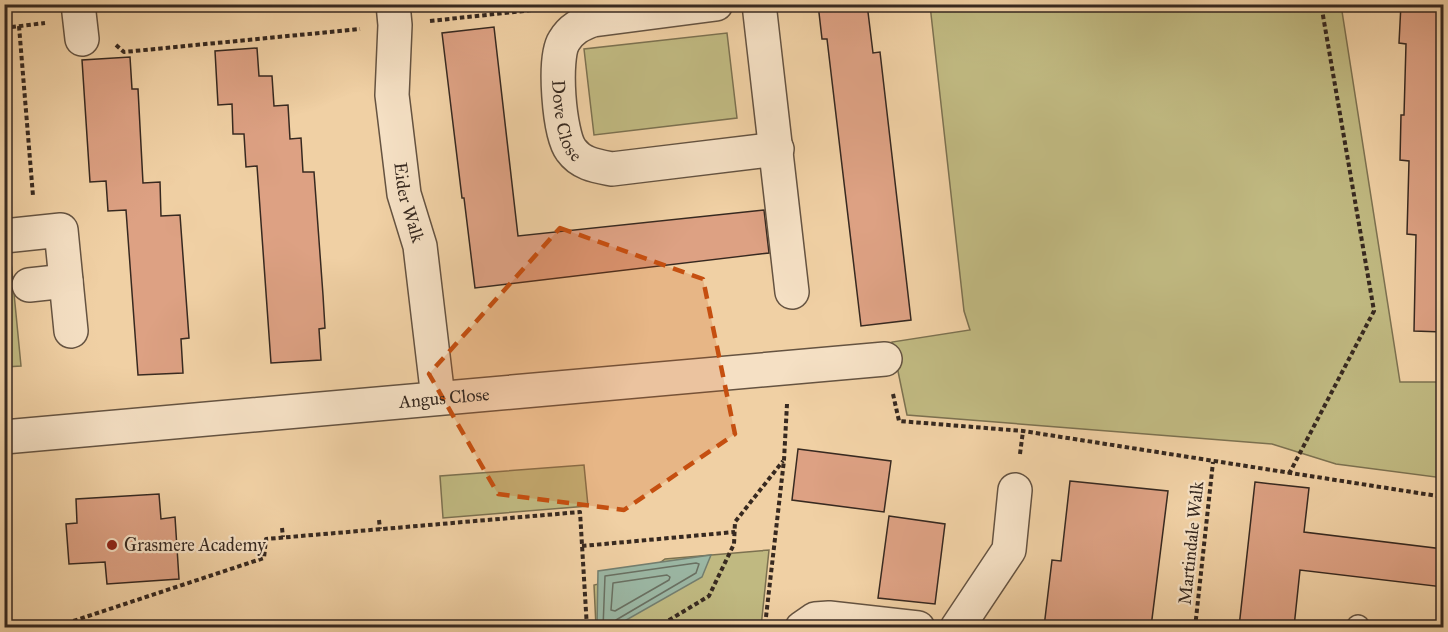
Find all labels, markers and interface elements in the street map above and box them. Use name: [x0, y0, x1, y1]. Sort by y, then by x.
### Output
street label: Dove Close: [547, 79, 586, 166]
street label: Eider Walk: [389, 161, 429, 246]
street label: Angus Close: [397, 383, 491, 413]
street label: Martindale Walk: [1174, 480, 1208, 606]
place label: Grasmere Academy: [124, 534, 266, 556]
marker: Grasmere Academy: [105, 538, 119, 552]

